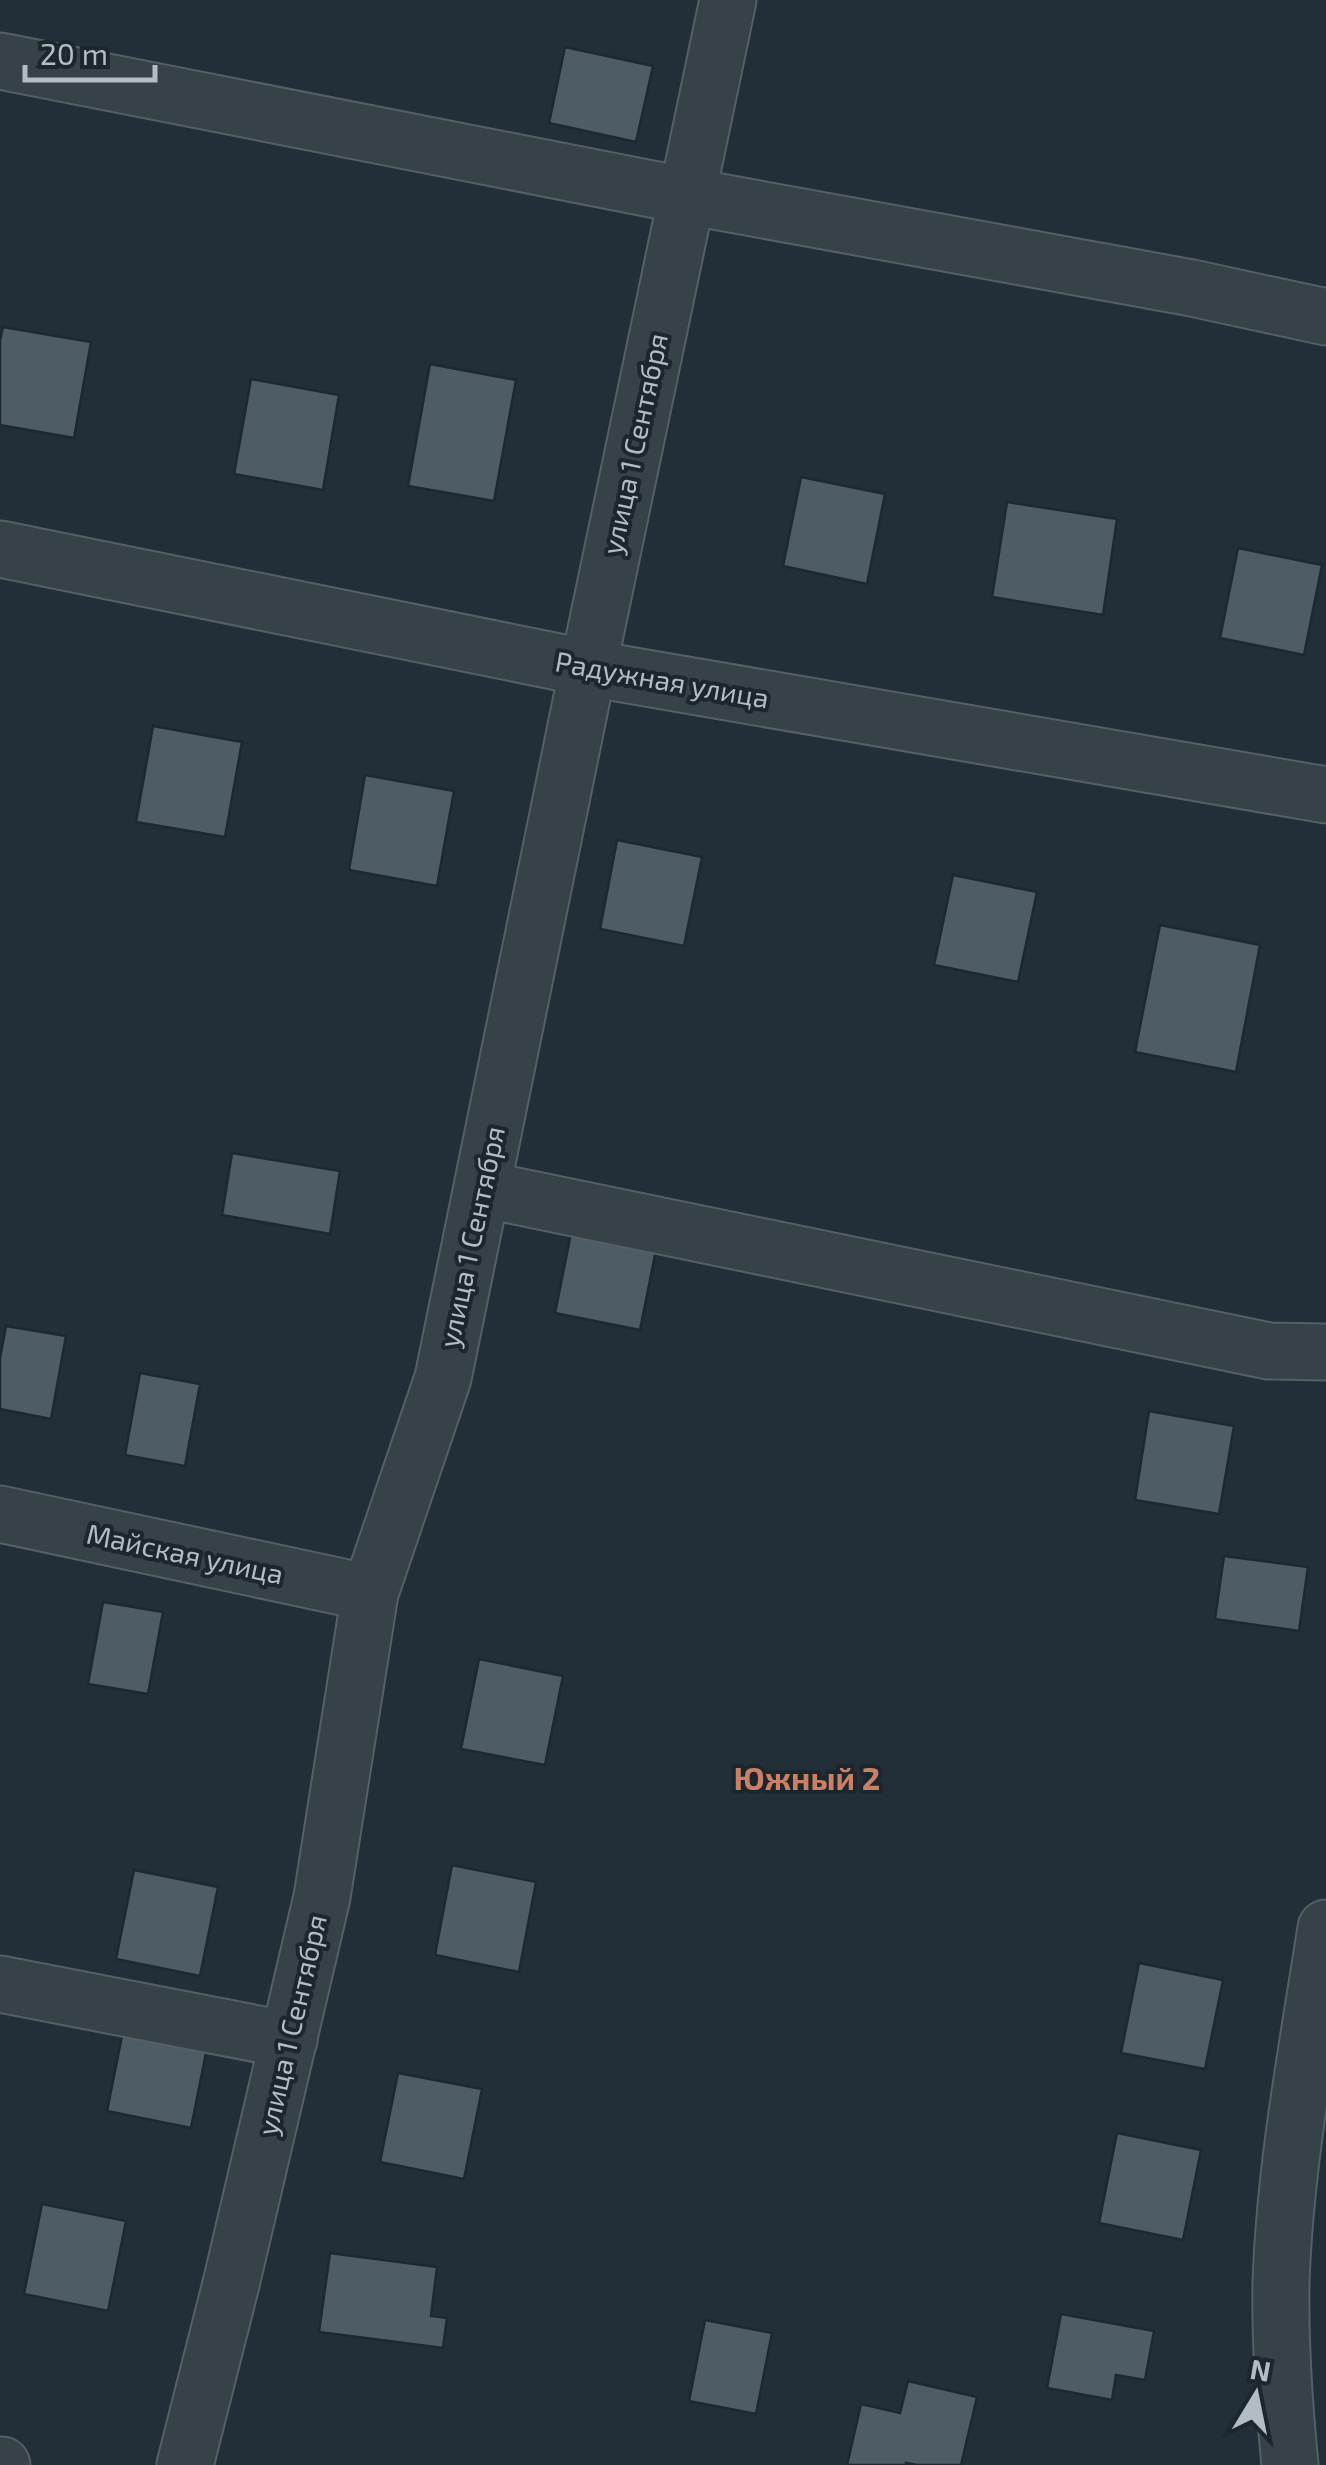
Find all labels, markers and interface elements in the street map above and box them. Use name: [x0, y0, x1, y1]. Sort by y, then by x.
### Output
scale bar: [25, 20, 155, 82]
text: 20 m: [40, 35, 108, 71]
street label: улица 1 Сентября: [594, 330, 674, 558]
street label: Радужная улица: [553, 643, 772, 715]
street label: улица 1 Сентября: [431, 1123, 511, 1351]
street label: Майская улица: [84, 1516, 287, 1590]
district label: Южный 2: [734, 1758, 880, 1796]
street label: улица 1 Сентября: [249, 1911, 333, 2138]
north arrow: [1206, 2345, 1306, 2445]
text: N: [1248, 2351, 1273, 2388]

